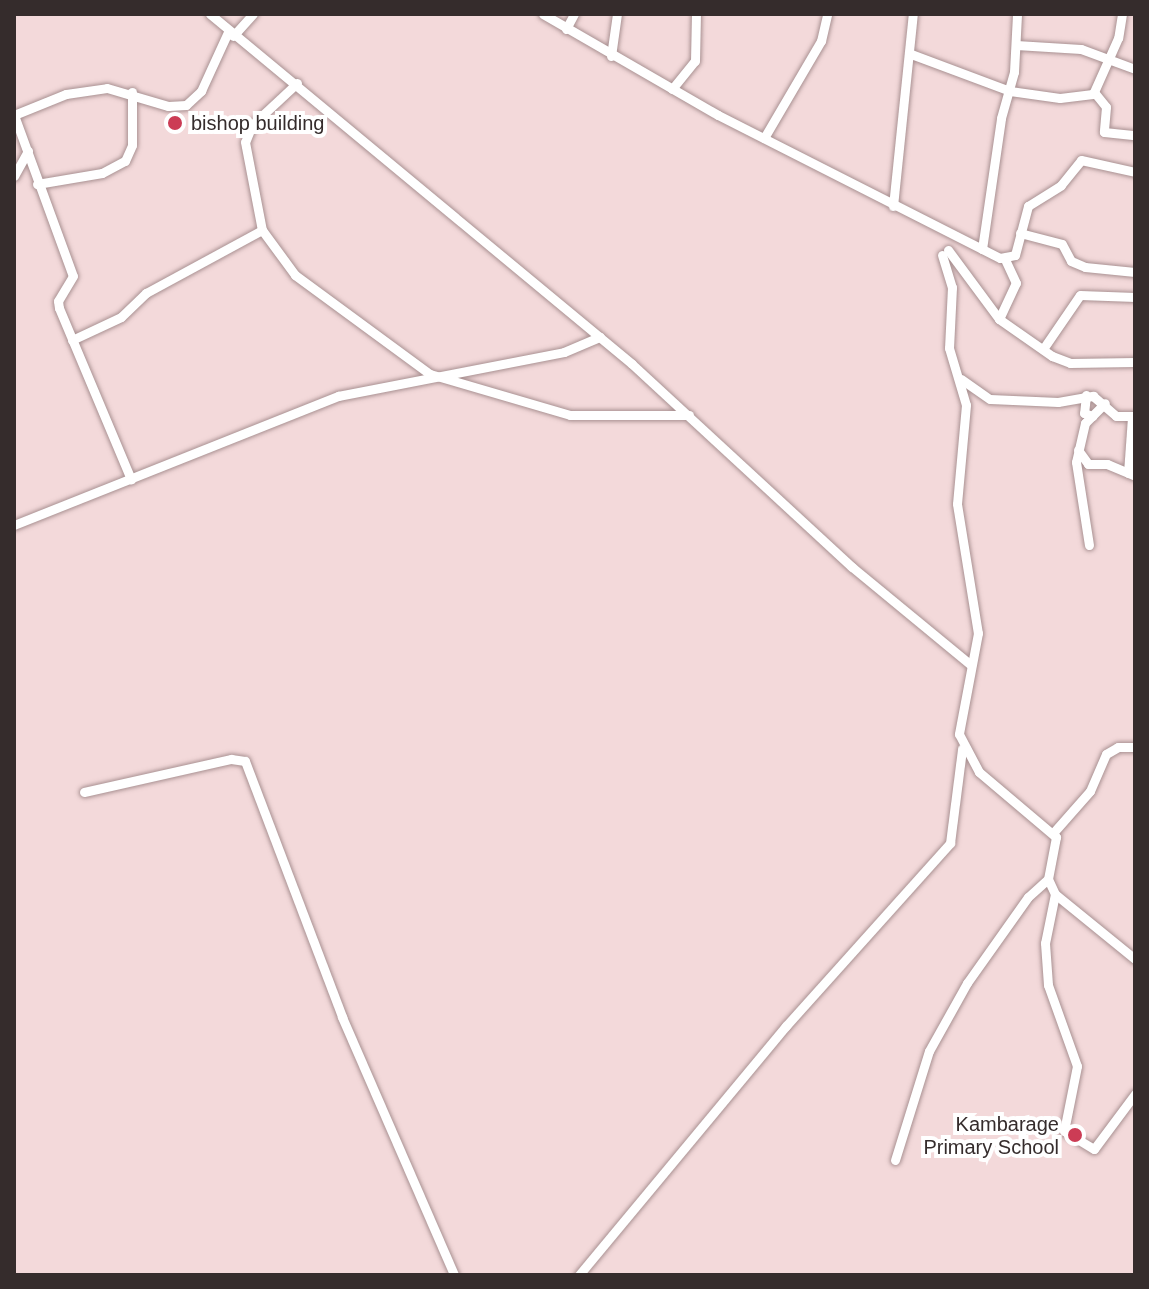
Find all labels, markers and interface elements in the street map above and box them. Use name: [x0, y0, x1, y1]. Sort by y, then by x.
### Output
place label: bishop building: [191, 111, 324, 135]
marker: bishop building: [166, 114, 184, 132]
place label: Kambarage Primary School: [923, 1112, 1059, 1159]
marker: Kambarage Primary School: [1066, 1126, 1084, 1144]

